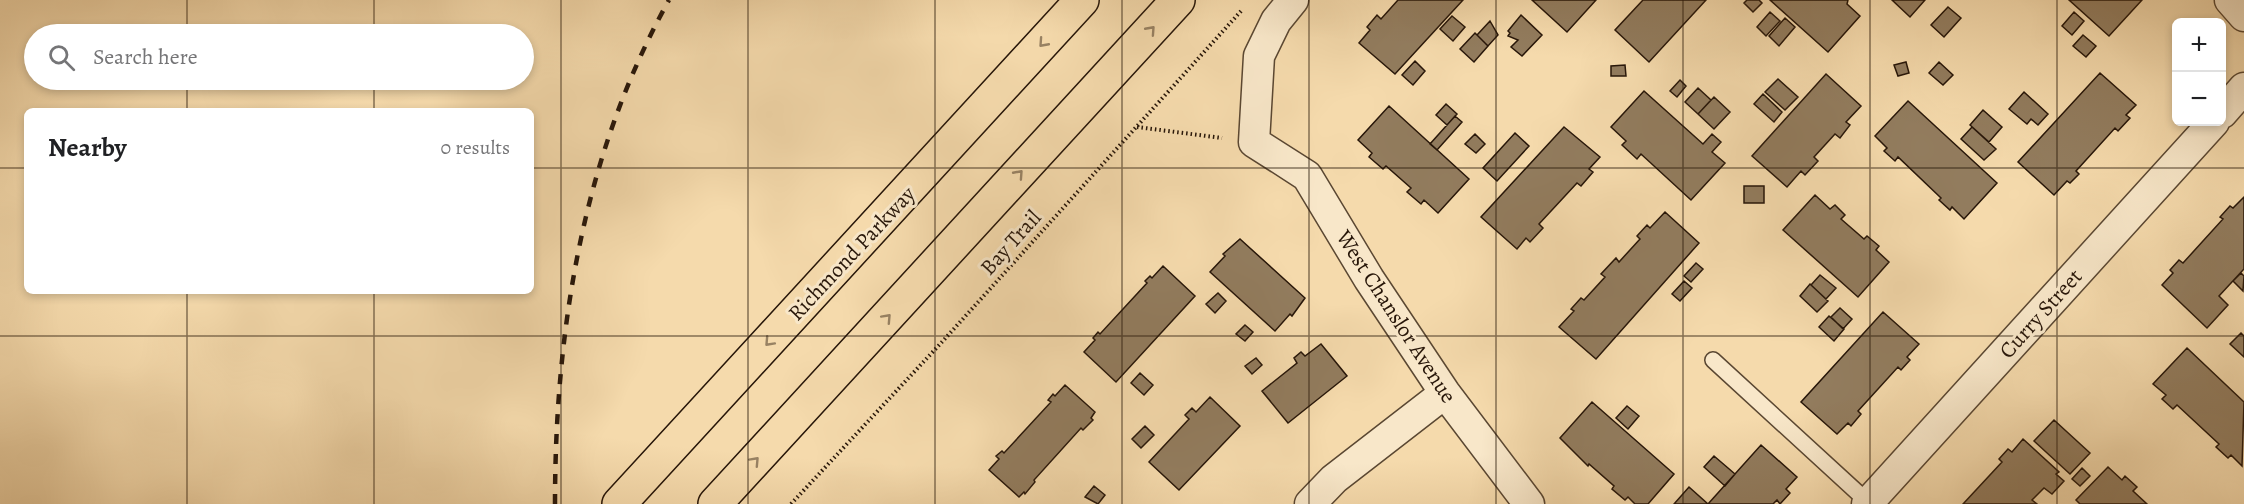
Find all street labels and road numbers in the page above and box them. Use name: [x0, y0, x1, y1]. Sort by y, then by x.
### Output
street label: Richmond Parkway: [781, 180, 922, 328]
street label: Bay Trail: [973, 203, 1048, 282]
street label: West Chanslor Avenue: [1328, 223, 1463, 409]
street label: Curry Street: [1992, 262, 2089, 365]

